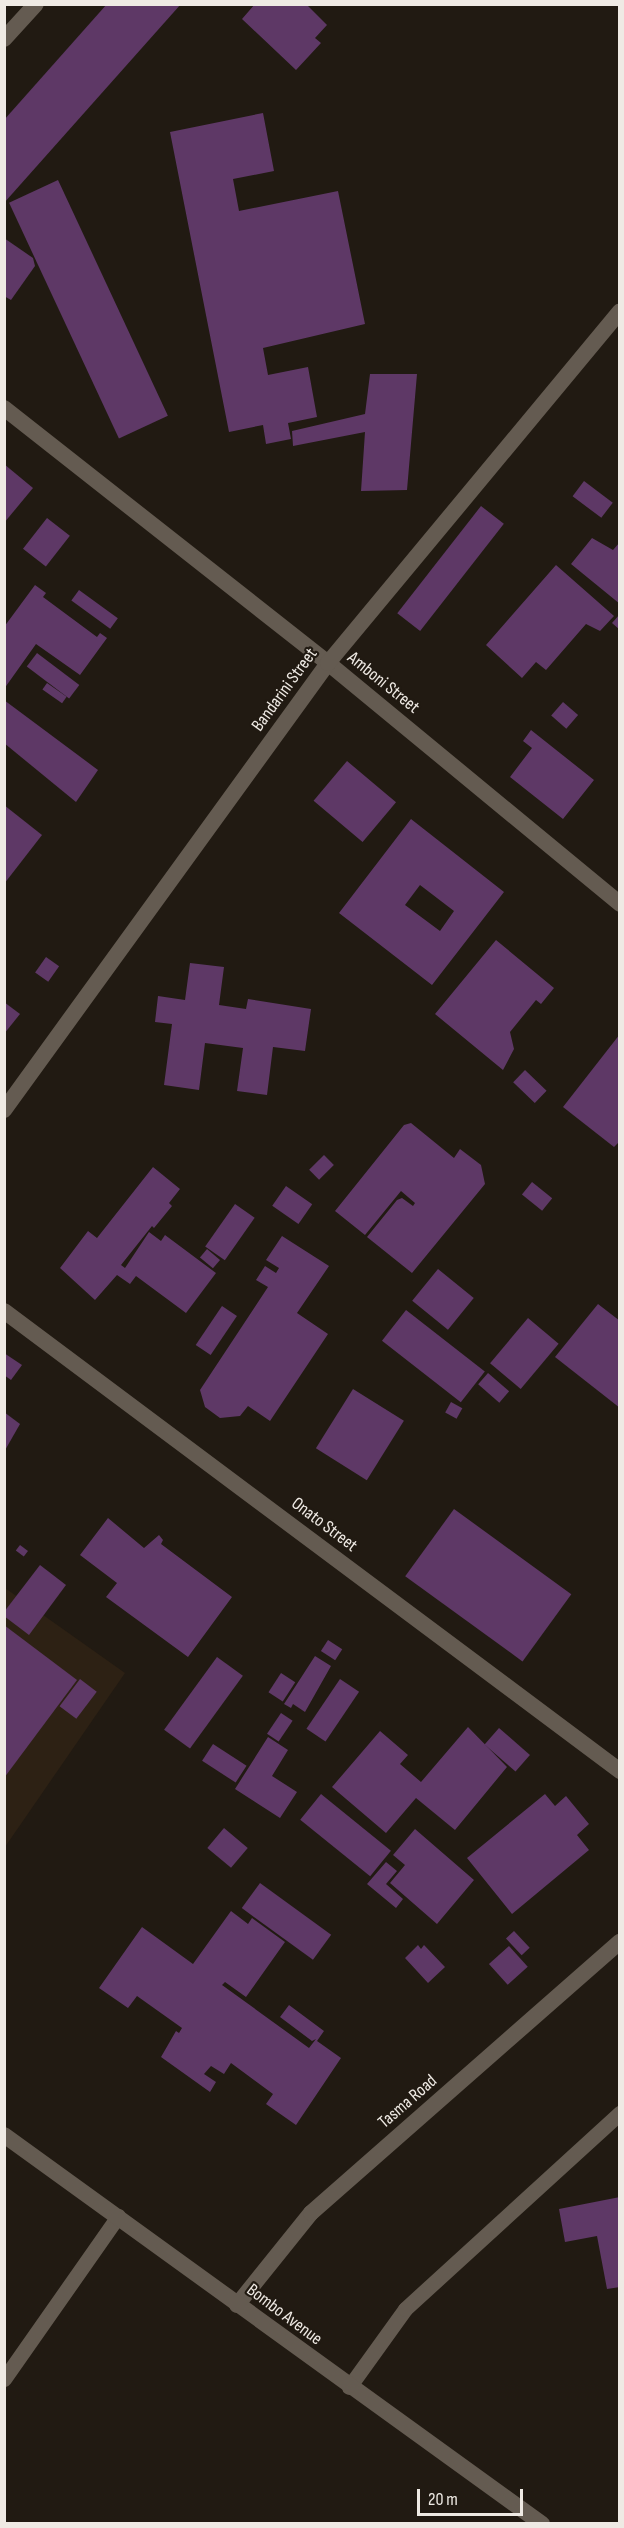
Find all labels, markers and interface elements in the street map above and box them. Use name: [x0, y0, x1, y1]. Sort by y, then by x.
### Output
street label: Bandarini Street: [248, 644, 322, 736]
street label: Amboni Street: [343, 647, 423, 719]
street label: Onato Street: [287, 1493, 361, 1557]
street label: Tasma Road: [374, 2071, 442, 2133]
street label: Bombo Avenue: [242, 2280, 326, 2350]
scale bar: [420, 2477, 526, 2515]
text: 20 m: [428, 2489, 458, 2510]

